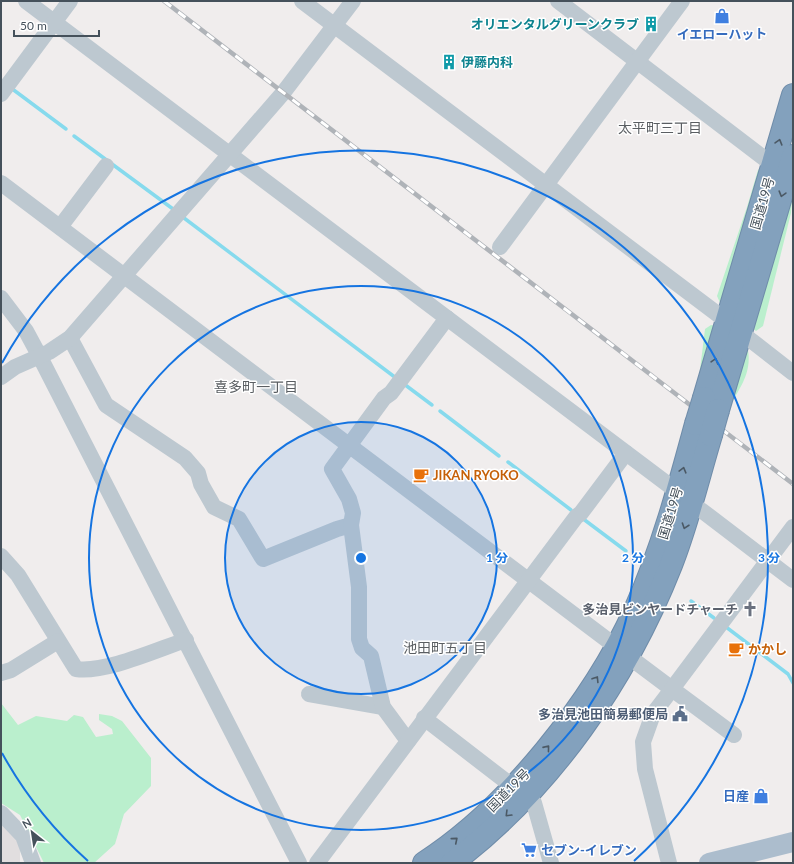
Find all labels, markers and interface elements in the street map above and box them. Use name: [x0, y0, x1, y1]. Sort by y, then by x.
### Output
shop icon: イエローハット: [713, 7, 731, 25]
scale bar: [14, 12, 99, 38]
building icon: オリエンタルグリーンクラブ: [642, 15, 660, 33]
place label: オリエンタルグリーンクラブ: [471, 16, 639, 32]
text: 50 m: [20, 18, 47, 33]
place label: イエローハット: [677, 26, 767, 42]
building icon: 伊藤内科: [440, 53, 458, 71]
place label: 伊藤内科: [461, 54, 513, 70]
district label: 太平町三丁目: [618, 119, 702, 136]
one-way arrow: [774, 139, 783, 146]
street label: 国道19号: [747, 175, 777, 231]
one-way arrow: [778, 190, 787, 197]
one-way arrow: [710, 358, 719, 365]
district label: 喜多町一丁目: [214, 378, 298, 395]
cafe icon: JIKAN RYOKO: [412, 466, 430, 484]
place label: JIKAN RYOKO: [433, 467, 519, 483]
one-way arrow: [679, 467, 687, 473]
street label: 国道19号: [654, 485, 686, 541]
one-way arrow: [681, 522, 689, 529]
text: 1 分: [486, 550, 508, 565]
text: 2 分: [622, 550, 644, 565]
text: 3 分: [758, 550, 780, 565]
centre of rings: [354, 551, 368, 565]
church icon: 多治見ビンヤードチャーチ: [741, 600, 759, 618]
place label: 多治見ビンヤードチャーチ: [582, 601, 738, 617]
district label: 池田町五丁目: [403, 639, 487, 656]
cafe icon: かかし: [727, 640, 745, 658]
place label: かかし: [748, 641, 787, 657]
one-way arrow: [591, 677, 598, 684]
public building icon: 多治見池田簡易郵便局: [671, 705, 689, 723]
place label: 多治見池田簡易郵便局: [538, 706, 668, 722]
one-way arrow: [542, 746, 549, 753]
street label: 国道19号: [483, 765, 533, 815]
shop icon: 日産: [752, 787, 770, 805]
place label: 日産: [723, 788, 749, 804]
one-way arrow: [505, 809, 513, 817]
north arrow: [12, 812, 52, 852]
text: N: [20, 815, 34, 831]
one-way arrow: [451, 837, 458, 844]
supermarket icon: セブン-イレブン: [520, 841, 538, 859]
place label: セブン-イレブン: [541, 842, 637, 858]

